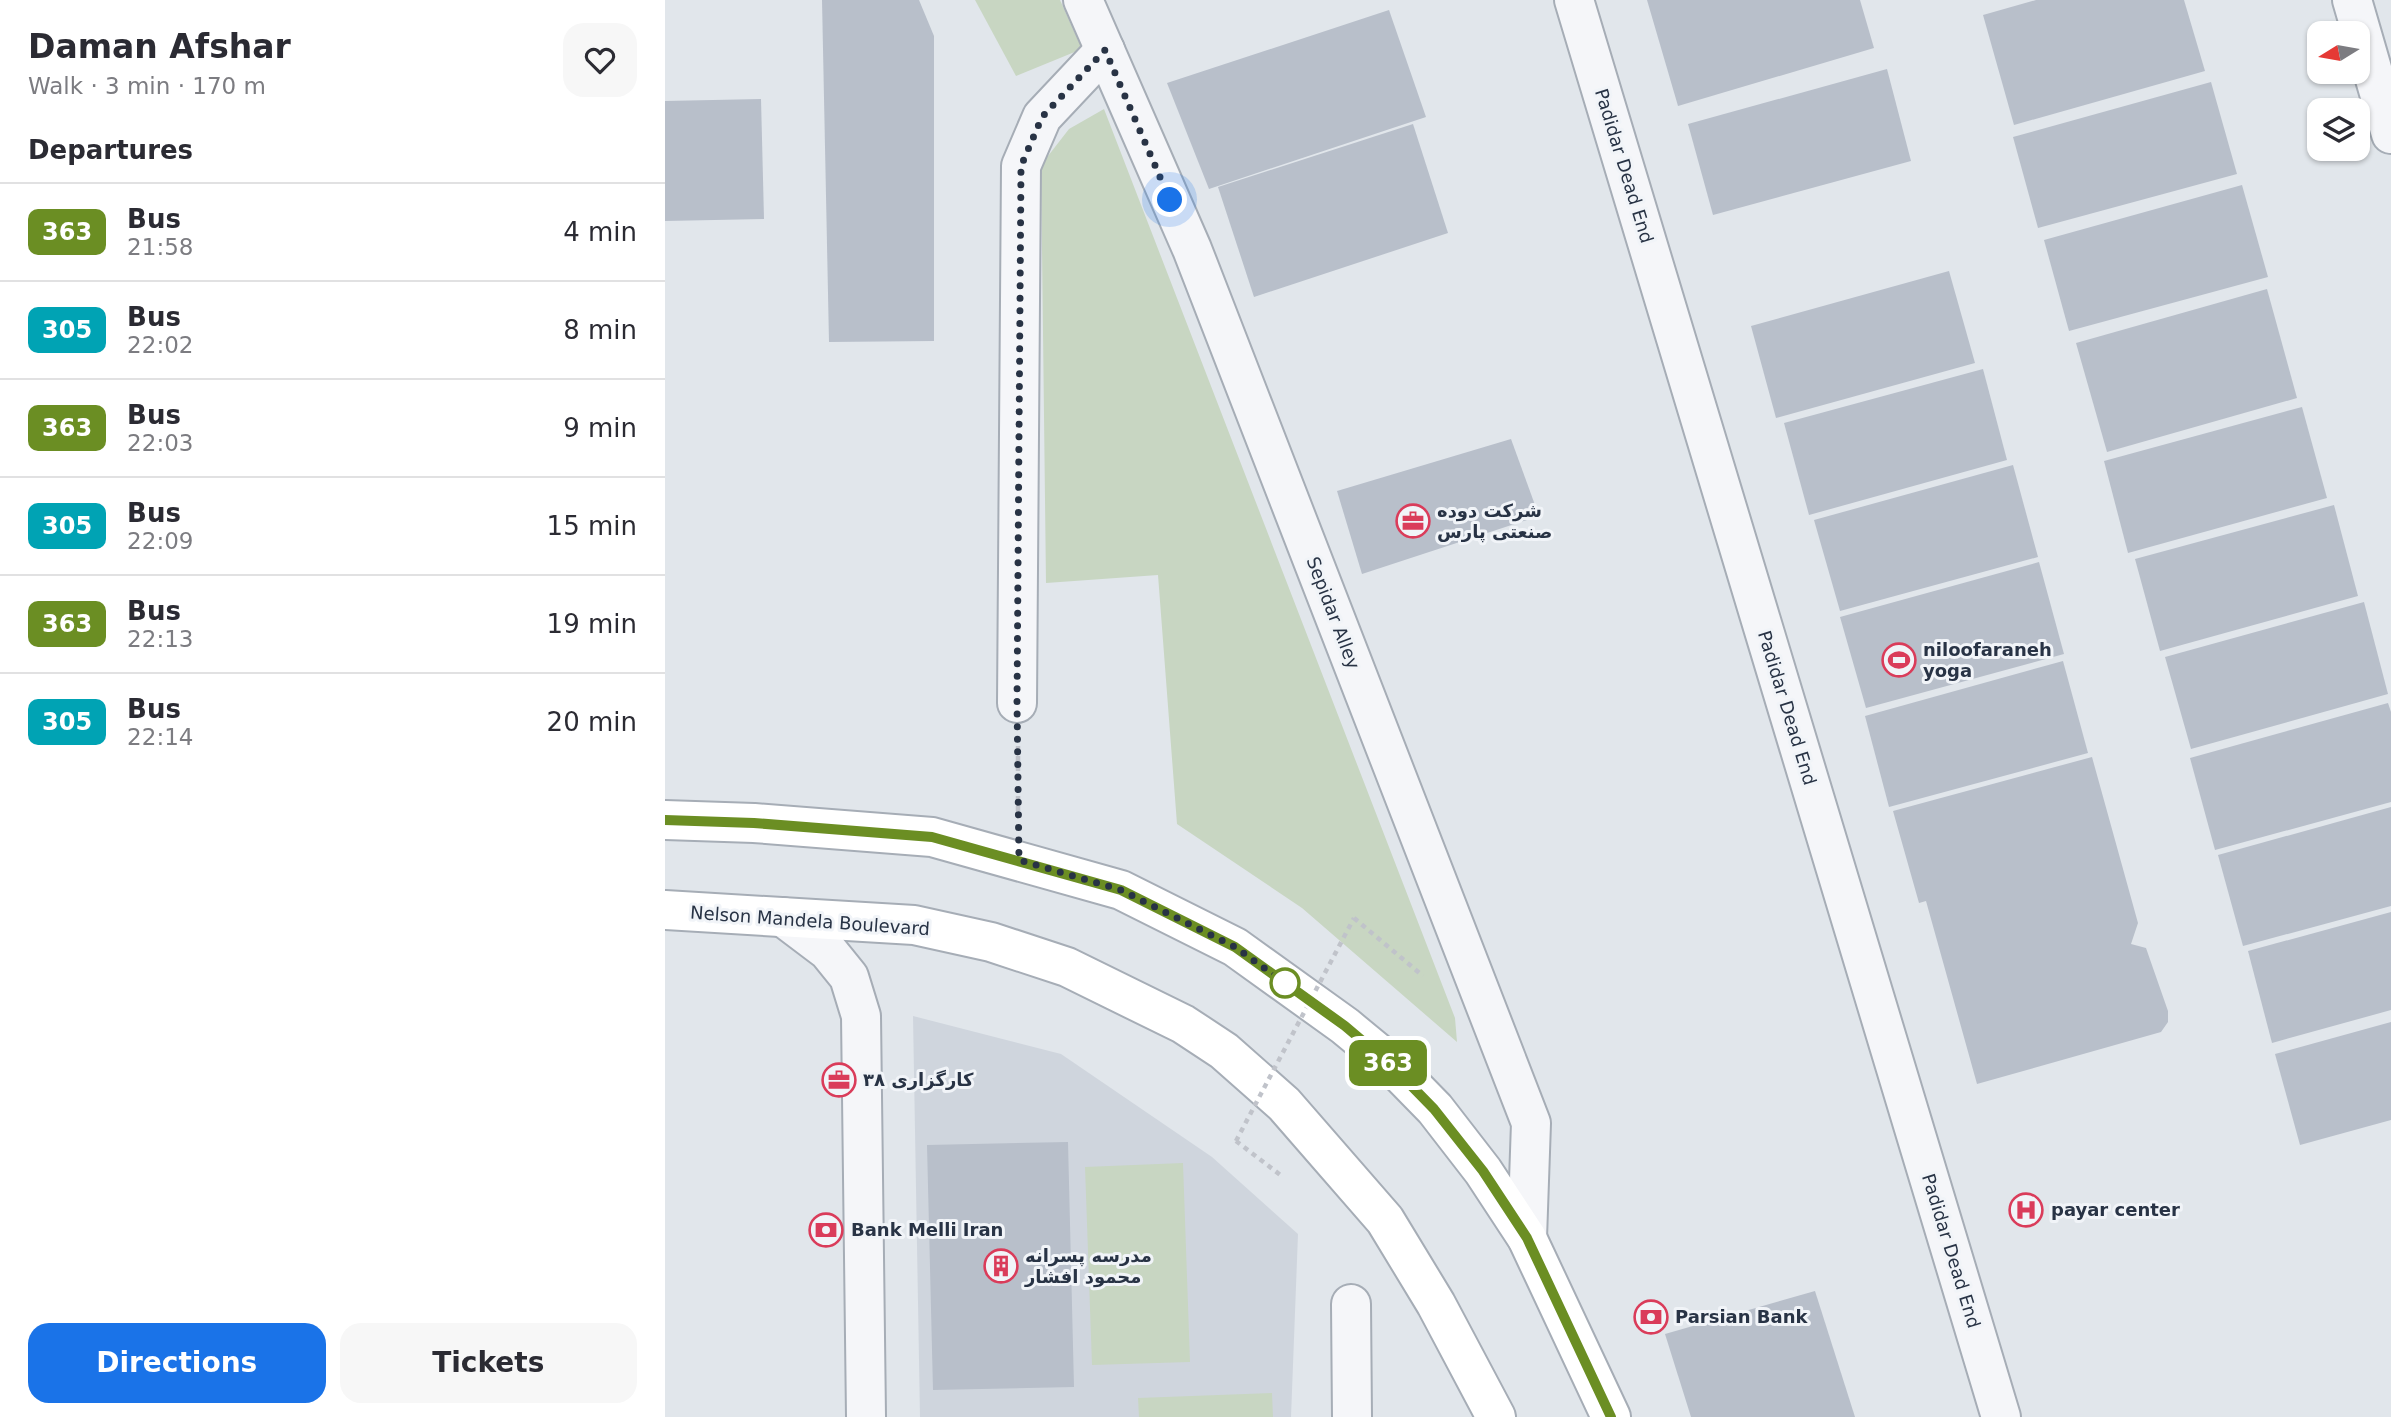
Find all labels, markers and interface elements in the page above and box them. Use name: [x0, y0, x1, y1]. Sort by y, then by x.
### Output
north arrow: [2307, 21, 2369, 84]
map controls: [2307, 21, 2370, 161]
button: heart: [563, 23, 637, 97]
text: Daman Afshar: [28, 27, 291, 66]
text: Walk · 3 min · 170 m: [28, 73, 266, 99]
street label: Padidar Dead End: [1591, 86, 1658, 246]
button: layers: [2307, 98, 2370, 161]
text: Departures: [28, 135, 193, 165]
your location: [1152, 182, 1187, 217]
text: Bus: [127, 204, 181, 234]
text: 4 min: [563, 217, 637, 247]
text: 363: [42, 218, 92, 246]
text: 21:58: [127, 234, 193, 260]
text: Bus: [127, 302, 181, 332]
text: 8 min: [563, 315, 637, 345]
text: 305: [42, 316, 92, 344]
text: 22:02: [127, 332, 193, 358]
text: Bus: [127, 400, 181, 430]
text: 9 min: [563, 413, 637, 443]
text: 363: [42, 414, 92, 442]
text: 22:03: [127, 430, 193, 456]
text: Bus: [127, 498, 181, 528]
place label: شرکت دوده صنعتی پارس: [1437, 500, 1552, 543]
office icon: شرکت دوده صنعتی پارس: [1394, 502, 1432, 540]
text: 15 min: [547, 511, 637, 541]
text: 305: [42, 512, 92, 540]
text: 22:09: [127, 528, 193, 554]
street label: Sepidar Alley: [1302, 554, 1365, 672]
text: Bus: [127, 596, 181, 626]
text: 19 min: [547, 609, 637, 639]
text: 363: [42, 610, 92, 638]
text: 22:13: [127, 626, 193, 652]
street label: Padidar Dead End: [1754, 628, 1821, 788]
place label: niloofaraneh yoga: [1923, 639, 2052, 681]
sports icon: niloofaraneh yoga: [1880, 641, 1918, 679]
text: Bus: [127, 694, 181, 724]
text: 20 min: [547, 707, 637, 737]
text: 305: [42, 708, 92, 736]
text: 22:14: [127, 724, 193, 750]
street label: Nelson Mandela Boulevard: [689, 902, 931, 939]
unlabelled marker: [1270, 968, 1300, 998]
line badge: 363: [1348, 1040, 1428, 1086]
text: 363: [1363, 1049, 1413, 1077]
office icon: کارگزاری ۳۸: [820, 1061, 858, 1099]
place label: کارگزاری ۳۸: [863, 1069, 974, 1091]
street label: Padidar Dead End: [1918, 1171, 1985, 1331]
hospital icon: payar center: [2007, 1191, 2045, 1229]
place label: payar center: [2051, 1199, 2180, 1220]
bank icon: Bank Melli Iran: [807, 1211, 845, 1249]
place label: Bank Melli Iran: [851, 1219, 1003, 1240]
place label: مدرسه پسرانه محمود افشار: [1024, 1245, 1152, 1288]
building icon: مدرسه پسرانه محمود افشار: [982, 1247, 1020, 1285]
bank icon: Parsian Bank: [1632, 1298, 1670, 1336]
place label: Parsian Bank: [1675, 1306, 1809, 1327]
button: Directions: [28, 1323, 326, 1403]
button: Tickets: [340, 1323, 637, 1403]

